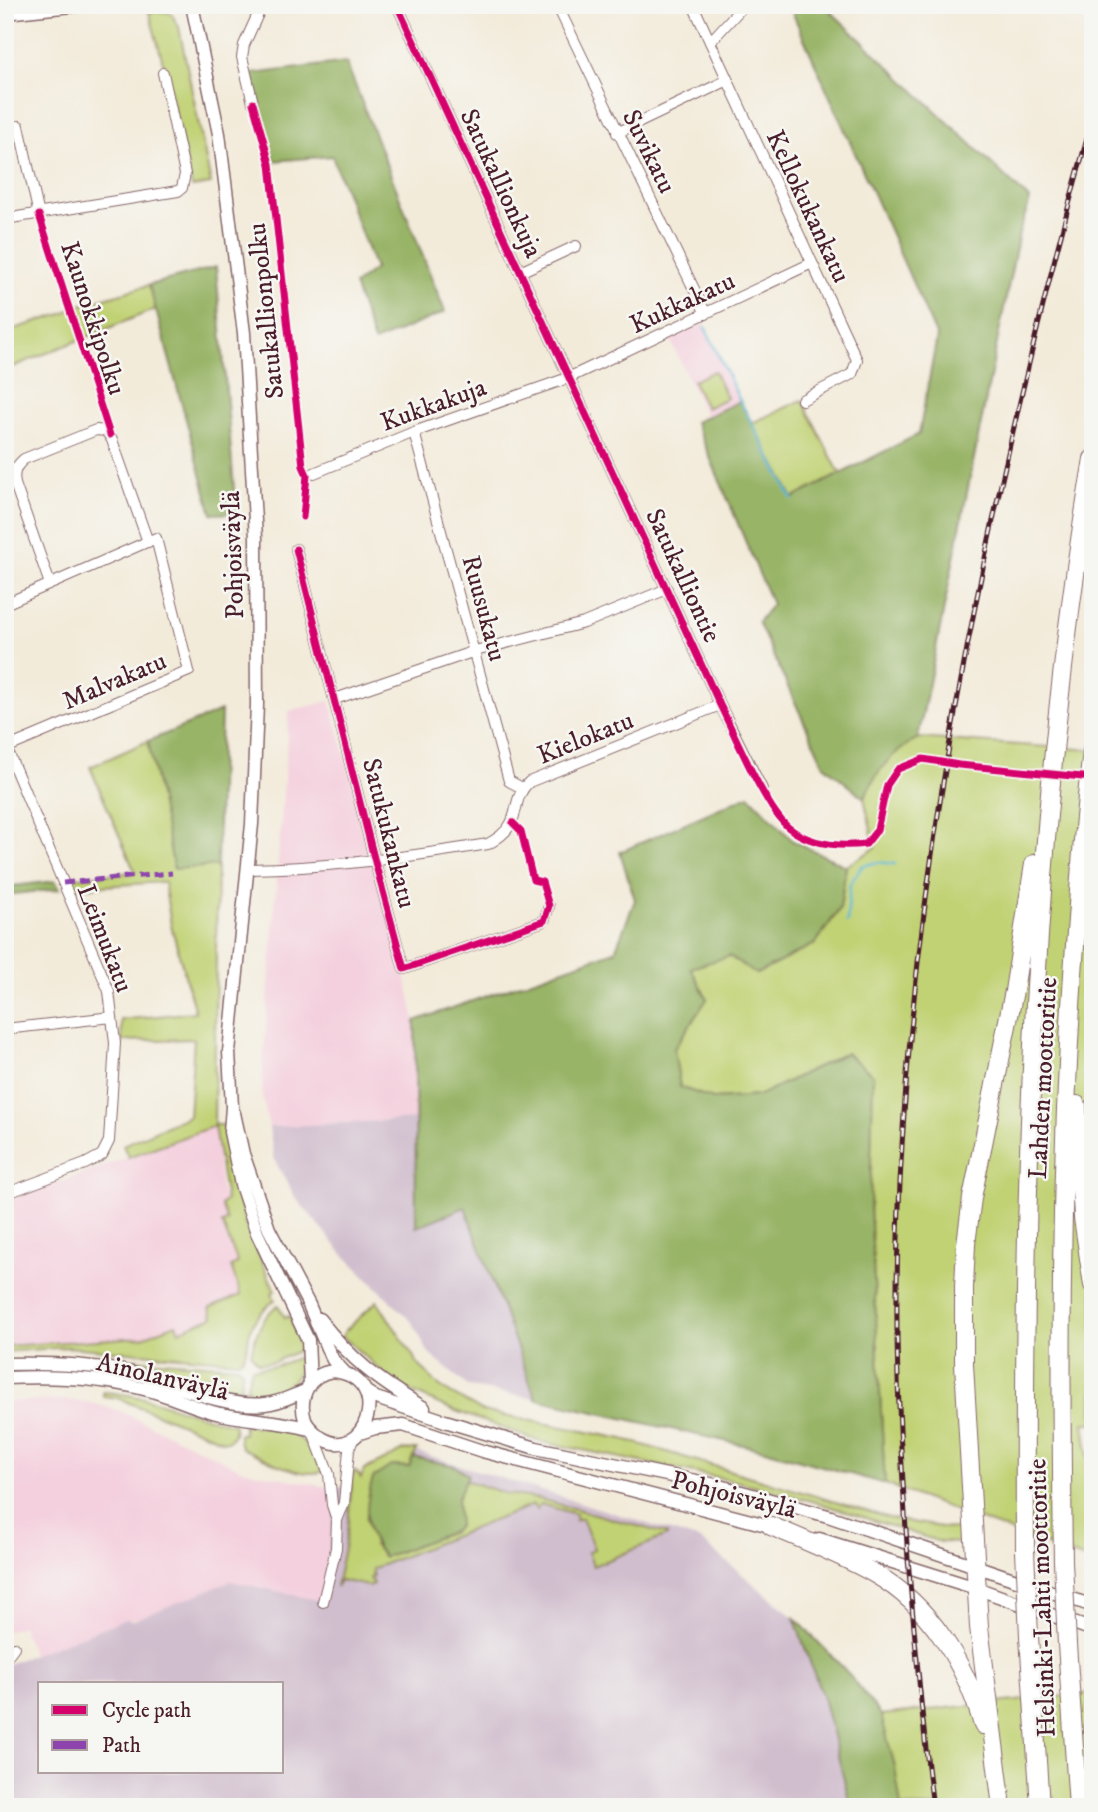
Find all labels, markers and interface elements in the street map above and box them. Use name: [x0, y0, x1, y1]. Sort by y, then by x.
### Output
street label: Satukallionkuja: [452, 104, 550, 263]
street label: Suvikatu: [614, 104, 683, 199]
street label: Kellokukankatu: [758, 125, 857, 288]
street label: Satukallionpolku: [241, 221, 292, 400]
street label: Kaunokkipolku: [52, 238, 133, 399]
street label: Kukkakatu: [625, 265, 740, 342]
street label: Kukkakuja: [376, 371, 491, 440]
street label: Pohjoisväylä: [215, 490, 252, 620]
street label: Satukalliontie: [637, 504, 728, 648]
street label: Ruusukatu: [454, 552, 514, 665]
street label: Malvakatu: [58, 645, 172, 718]
street label: Kielokatu: [533, 704, 638, 773]
street label: Satukukankatu: [354, 755, 423, 912]
street label: Leimukatu: [69, 880, 140, 997]
street label: Lahden moottoritie: [1022, 976, 1065, 1180]
street label: Ainolanväylä: [93, 1346, 232, 1409]
street label: Helsinki-Lahti moottoritie: [1021, 1458, 1064, 1738]
street label: Pohjoisväylä: [667, 1464, 800, 1527]
legend: [38, 1682, 284, 1773]
text: Cycle path: [102, 1698, 191, 1724]
text: Path: [102, 1733, 141, 1759]

